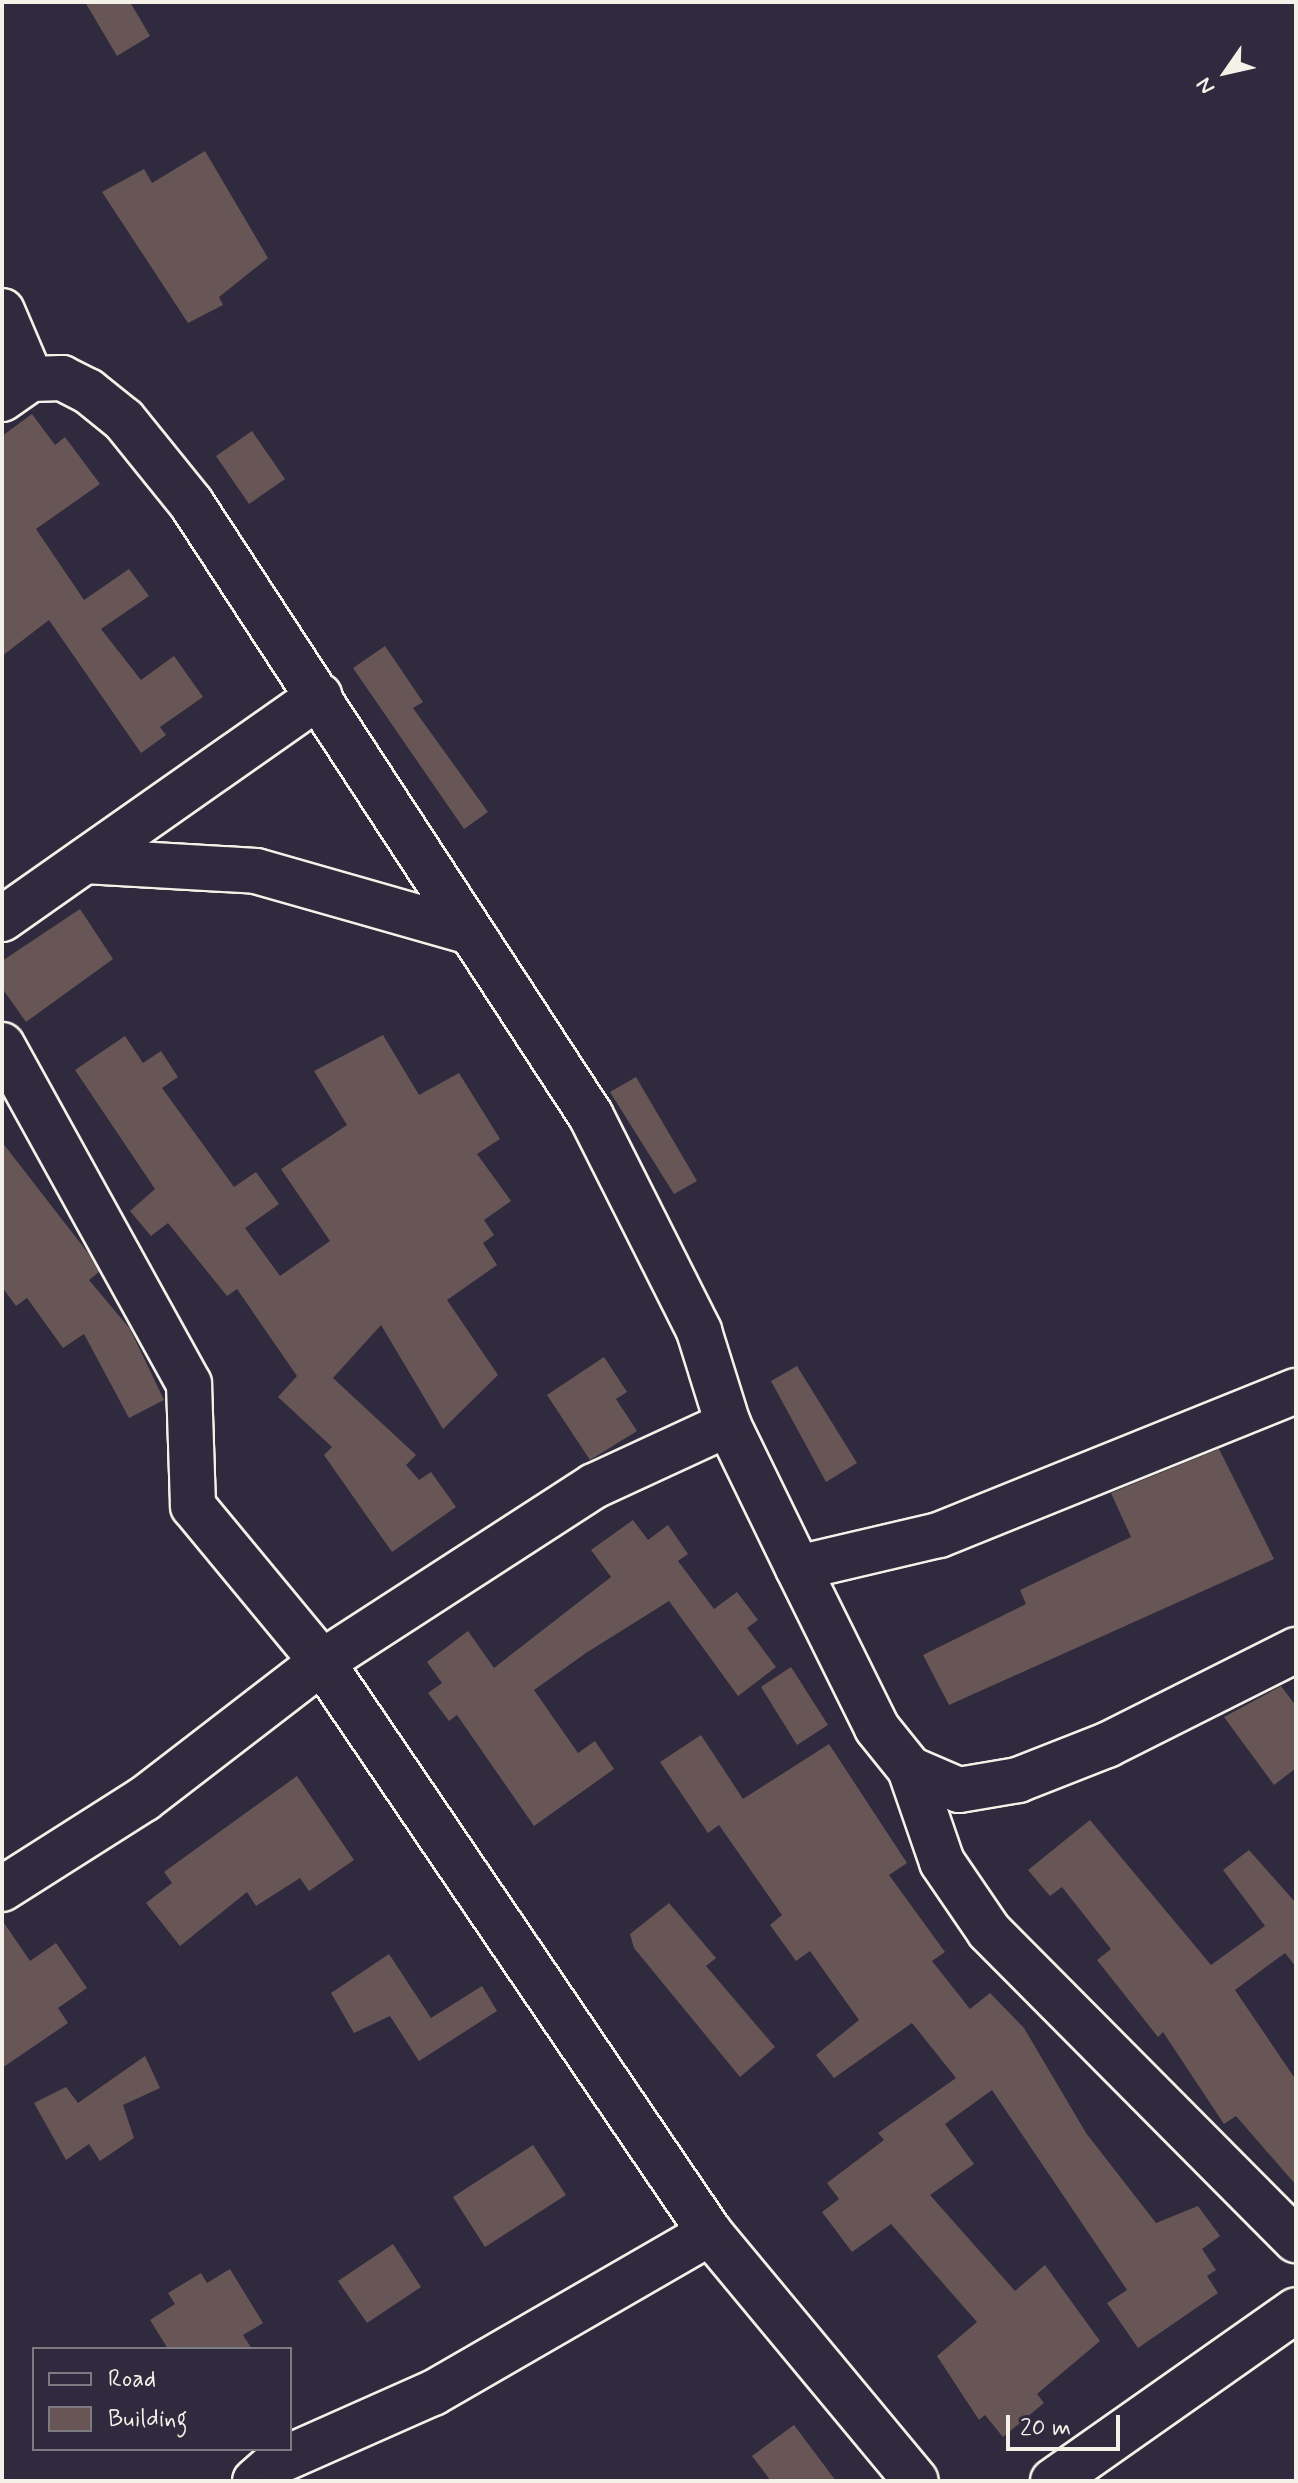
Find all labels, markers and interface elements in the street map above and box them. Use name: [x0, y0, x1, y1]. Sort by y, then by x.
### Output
north arrow: [1186, 32, 1266, 112]
text: N: [1190, 72, 1222, 99]
legend: [32, 2347, 292, 2451]
text: Road: [108, 2364, 156, 2395]
scale bar: [1010, 2399, 1124, 2449]
text: Building: [108, 2404, 188, 2435]
text: 20 m: [1020, 2413, 1071, 2444]

